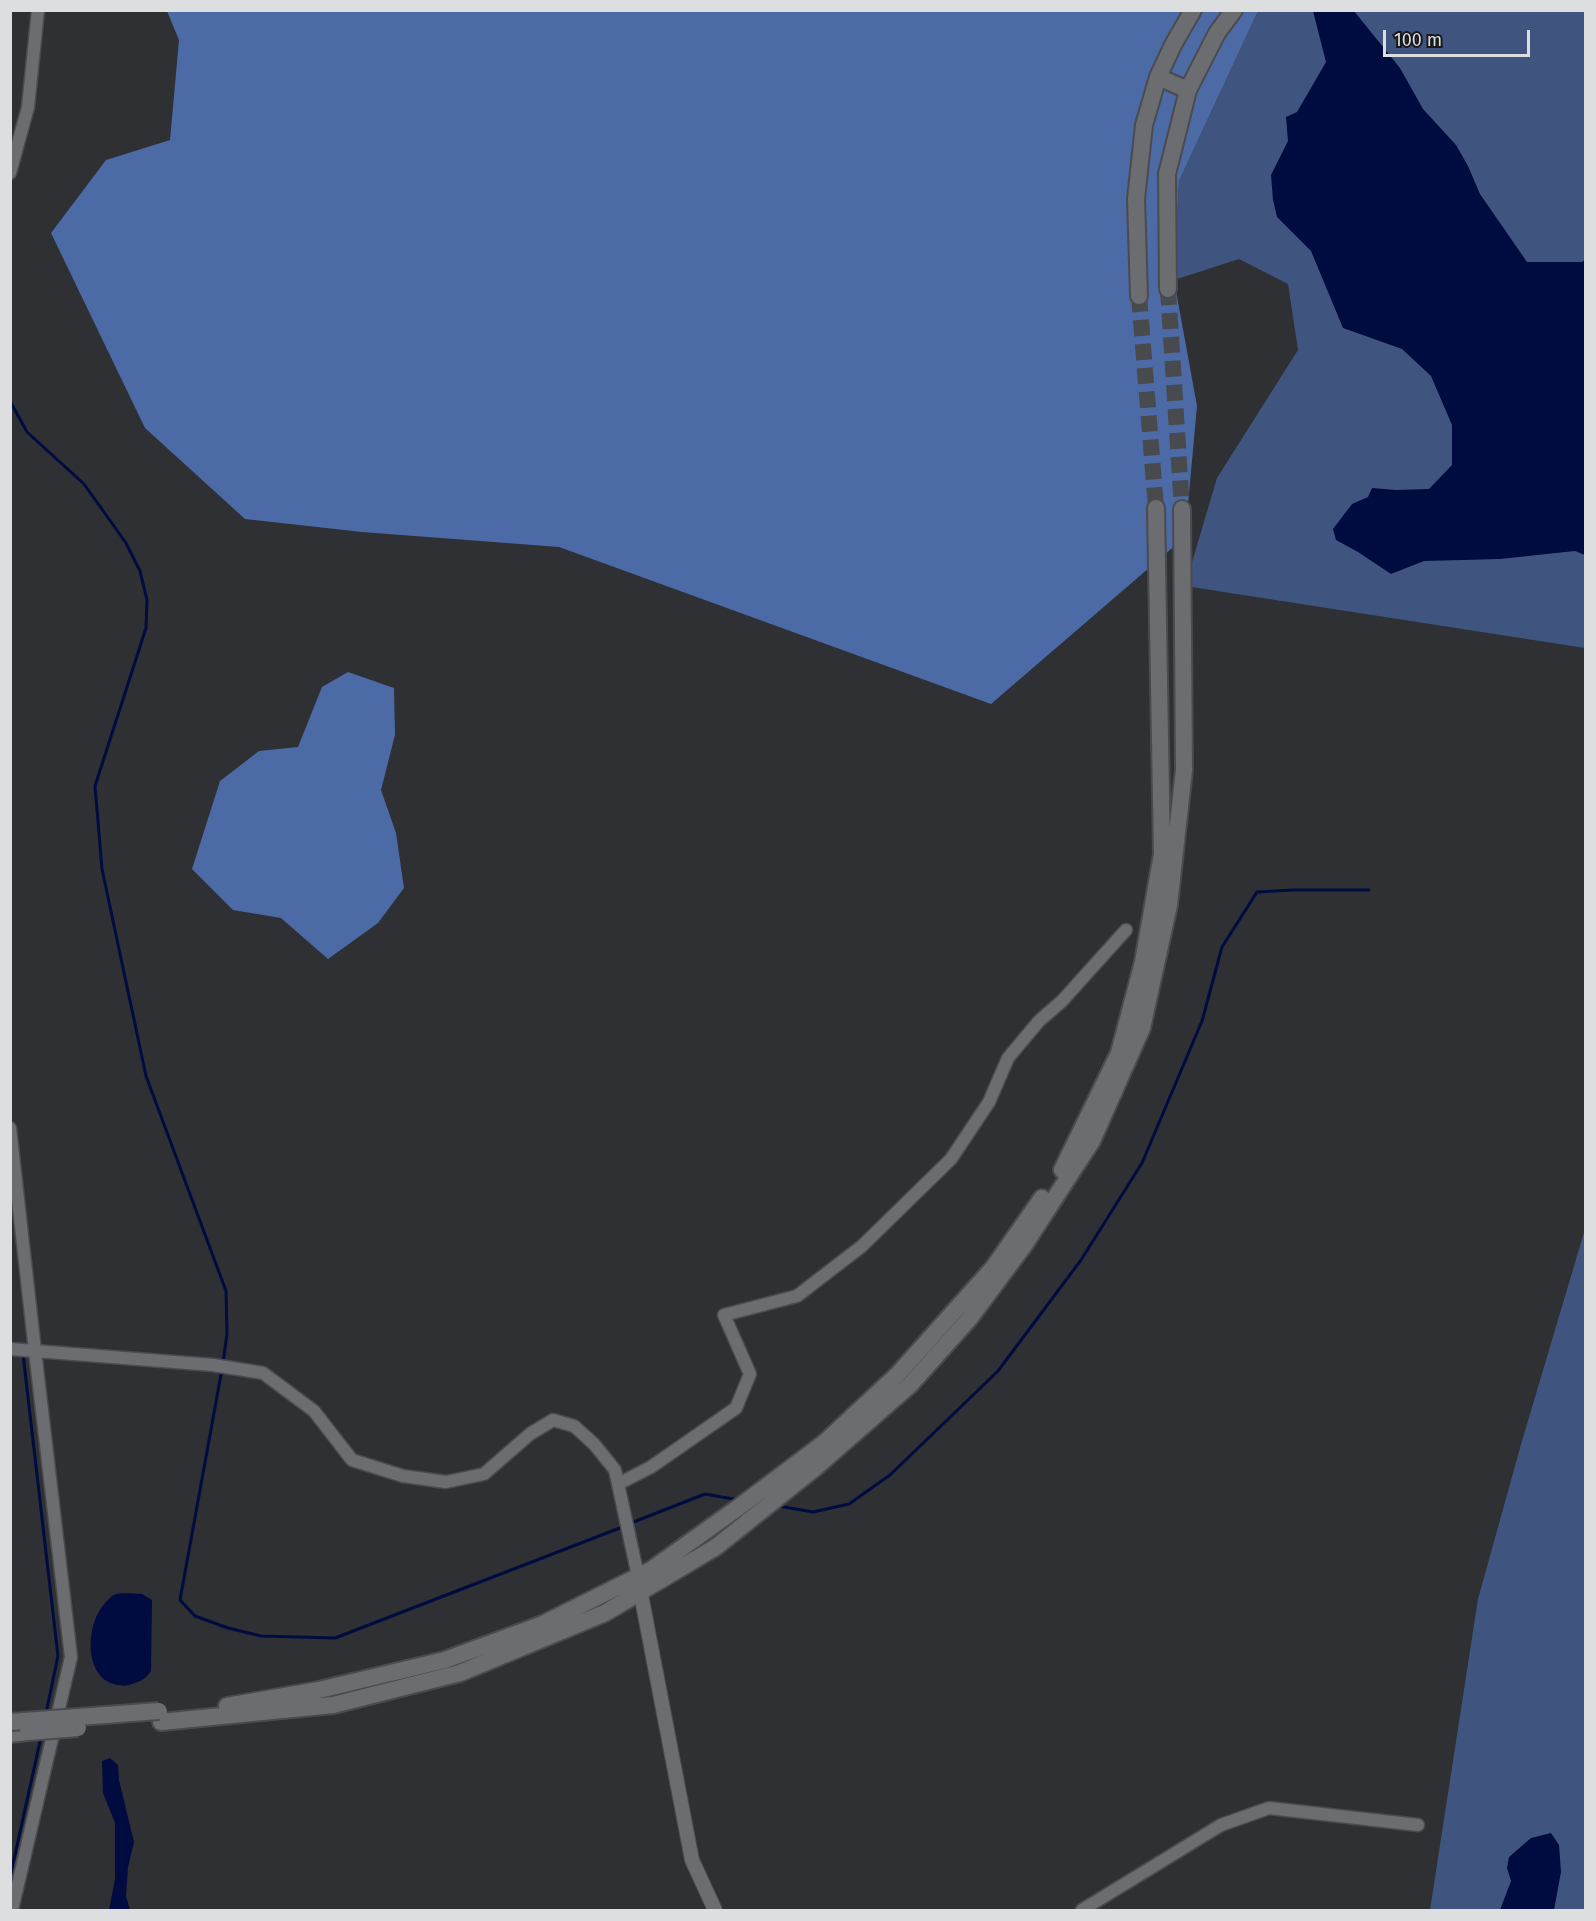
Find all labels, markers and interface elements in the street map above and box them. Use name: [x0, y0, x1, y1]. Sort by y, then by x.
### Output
scale bar: [1386, 18, 1533, 56]
text: 100 m: [1394, 29, 1442, 51]

